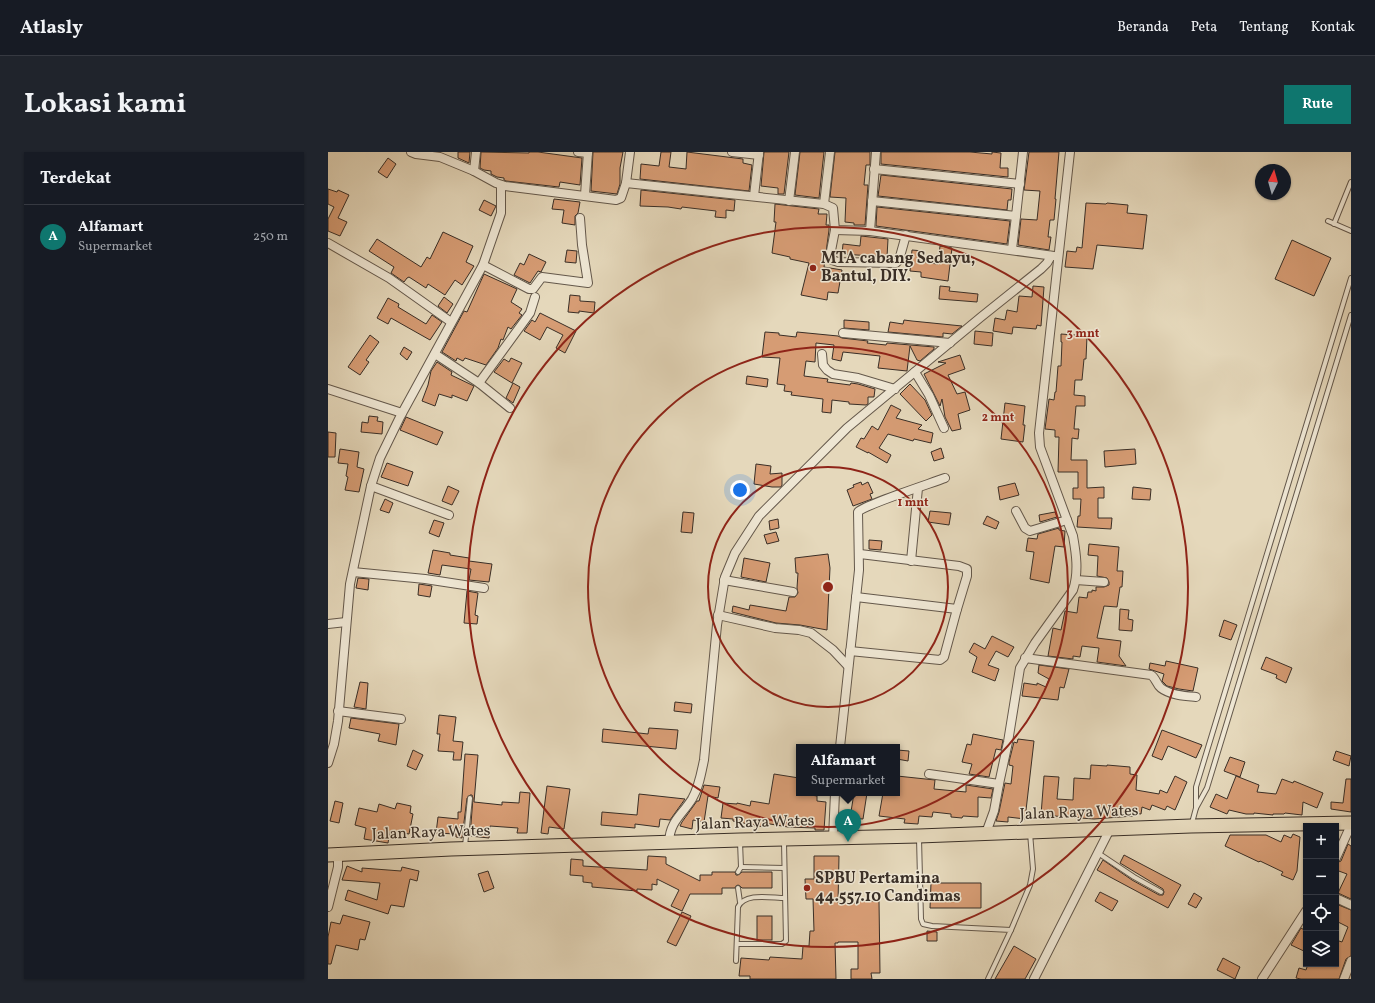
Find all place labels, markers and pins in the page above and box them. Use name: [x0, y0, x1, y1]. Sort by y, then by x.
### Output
place label: MTA cabang Sedayu, Bantul, DIY.: [821, 248, 975, 288]
marker: MTA cabang Sedayu, Bantul, DIY.: [808, 263, 818, 273]
centre of rings: [821, 580, 835, 594]
pin: A: [835, 809, 861, 842]
place label: SPBU Pertamina 44.557.10 Candimas: [815, 868, 961, 908]
marker: SPBU Pertamina 44.557.10 Candimas: [802, 883, 812, 893]

